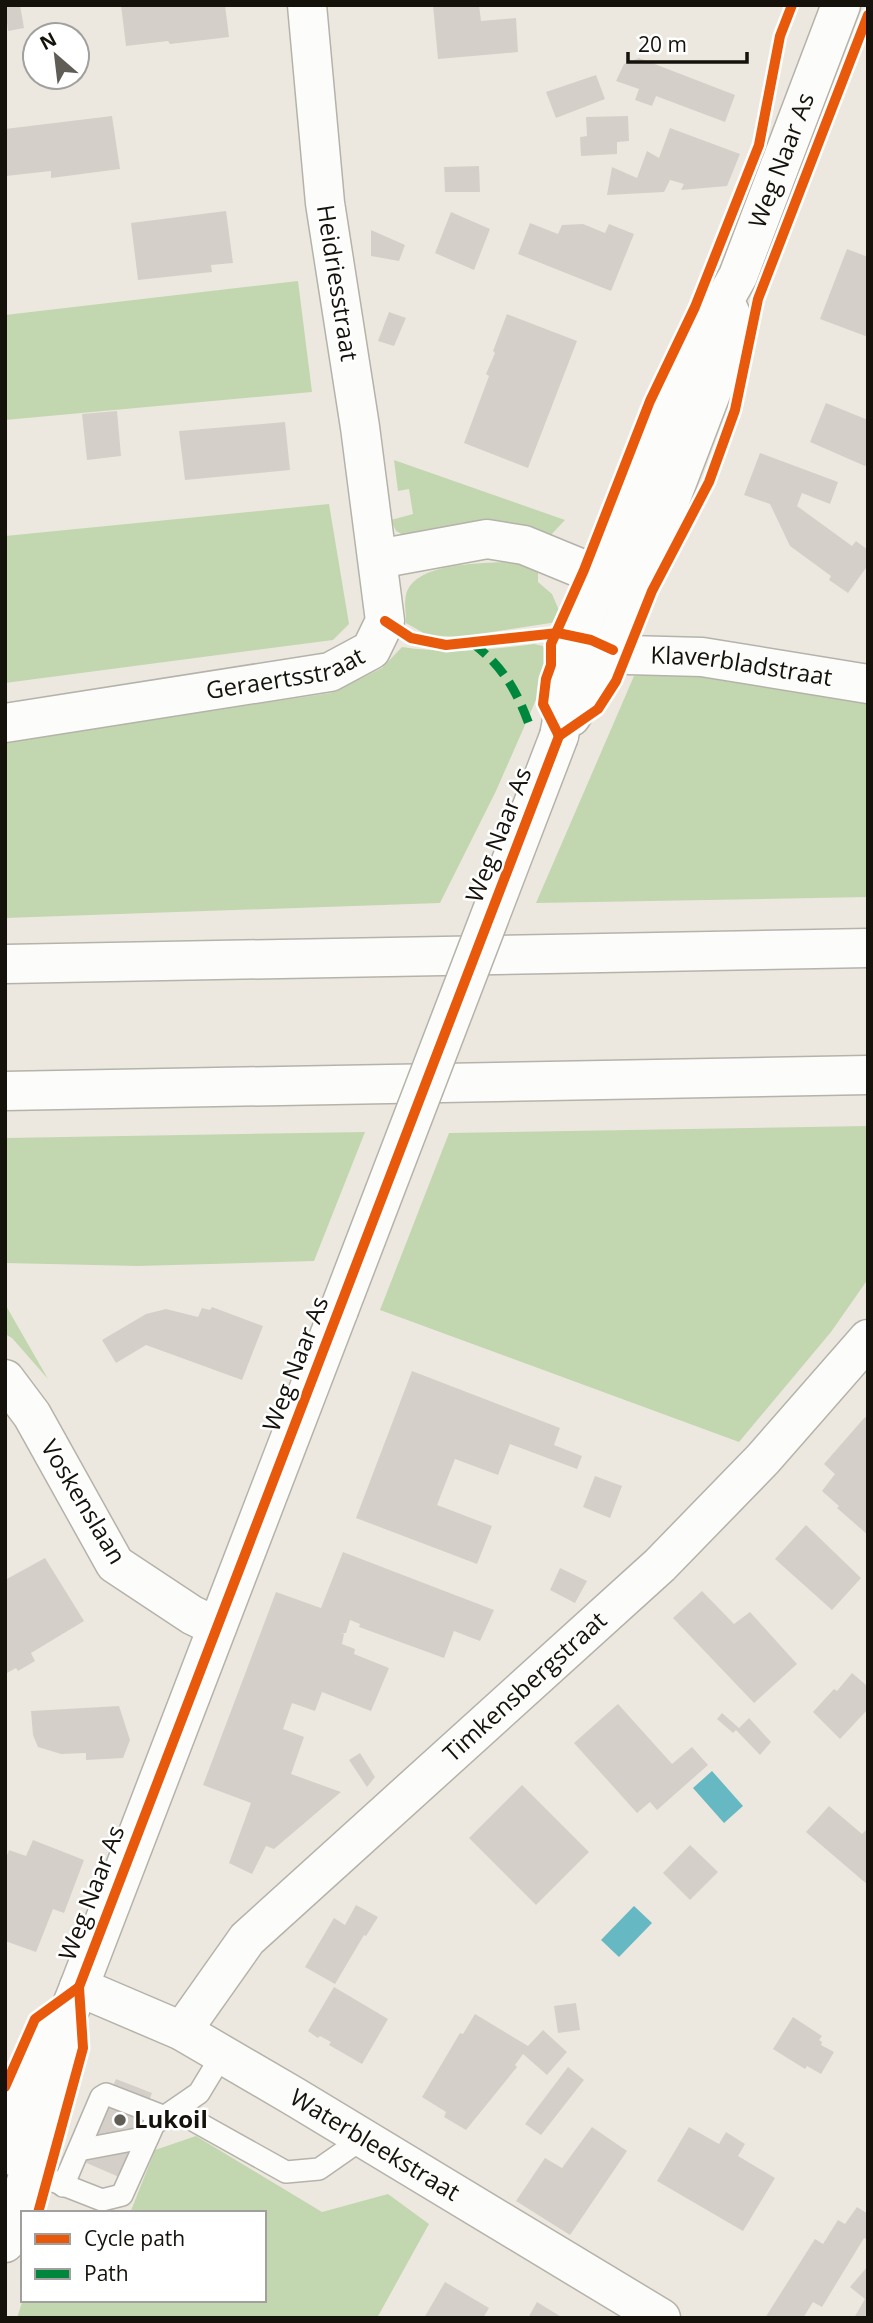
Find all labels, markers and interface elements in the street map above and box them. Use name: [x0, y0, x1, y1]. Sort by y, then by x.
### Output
north arrow: [21, 21, 91, 91]
scale bar: [628, 21, 747, 65]
text: N: [35, 26, 61, 56]
text: 20 m: [638, 30, 687, 58]
street label: Weg Naar As: [740, 88, 821, 232]
street label: Heidriesstraat: [310, 202, 367, 363]
street label: Klaverbladstraat: [650, 638, 835, 693]
street label: Geraertsstraat: [204, 639, 370, 706]
street label: Weg Naar As: [457, 762, 539, 907]
street label: Weg Naar As: [254, 1291, 336, 1436]
street label: Voskenslaan: [34, 1433, 134, 1570]
street label: Timkensbergstraat: [435, 1603, 613, 1769]
street label: Weg Naar As: [50, 1820, 132, 1965]
street label: Waterbleekstraat: [284, 2080, 467, 2208]
place label: Lukoil: [134, 2102, 208, 2135]
marker: Lukoil: [112, 2112, 128, 2128]
legend: [21, 2211, 266, 2302]
text: Cycle path: [84, 2224, 185, 2252]
text: Path: [84, 2259, 129, 2287]

